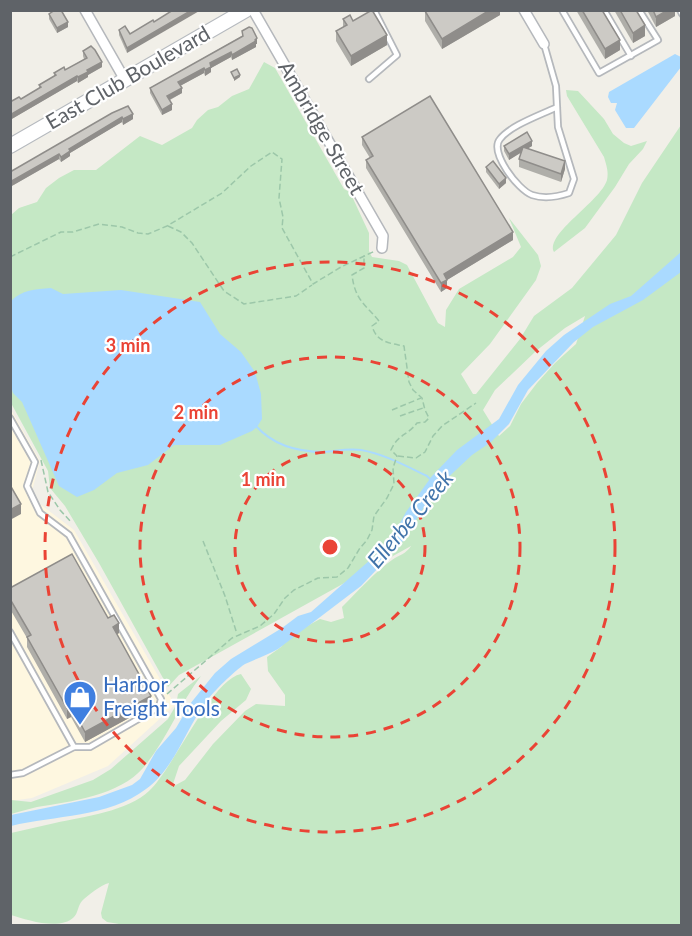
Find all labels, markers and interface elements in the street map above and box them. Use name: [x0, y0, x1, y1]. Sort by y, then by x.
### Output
street label: East Club Boulevard: [41, 20, 214, 134]
street label: Ambridge Street: [274, 56, 371, 199]
text: 3 min: [106, 334, 150, 356]
text: 2 min: [174, 401, 218, 423]
water label: Ellerbe Creek: [361, 464, 459, 573]
text: 1 min: [241, 468, 285, 490]
centre of rings: [320, 537, 340, 557]
place label: Harbor Freight Tools: [103, 671, 220, 720]
shop icon: Harbor Freight Tools: [62, 679, 98, 726]

